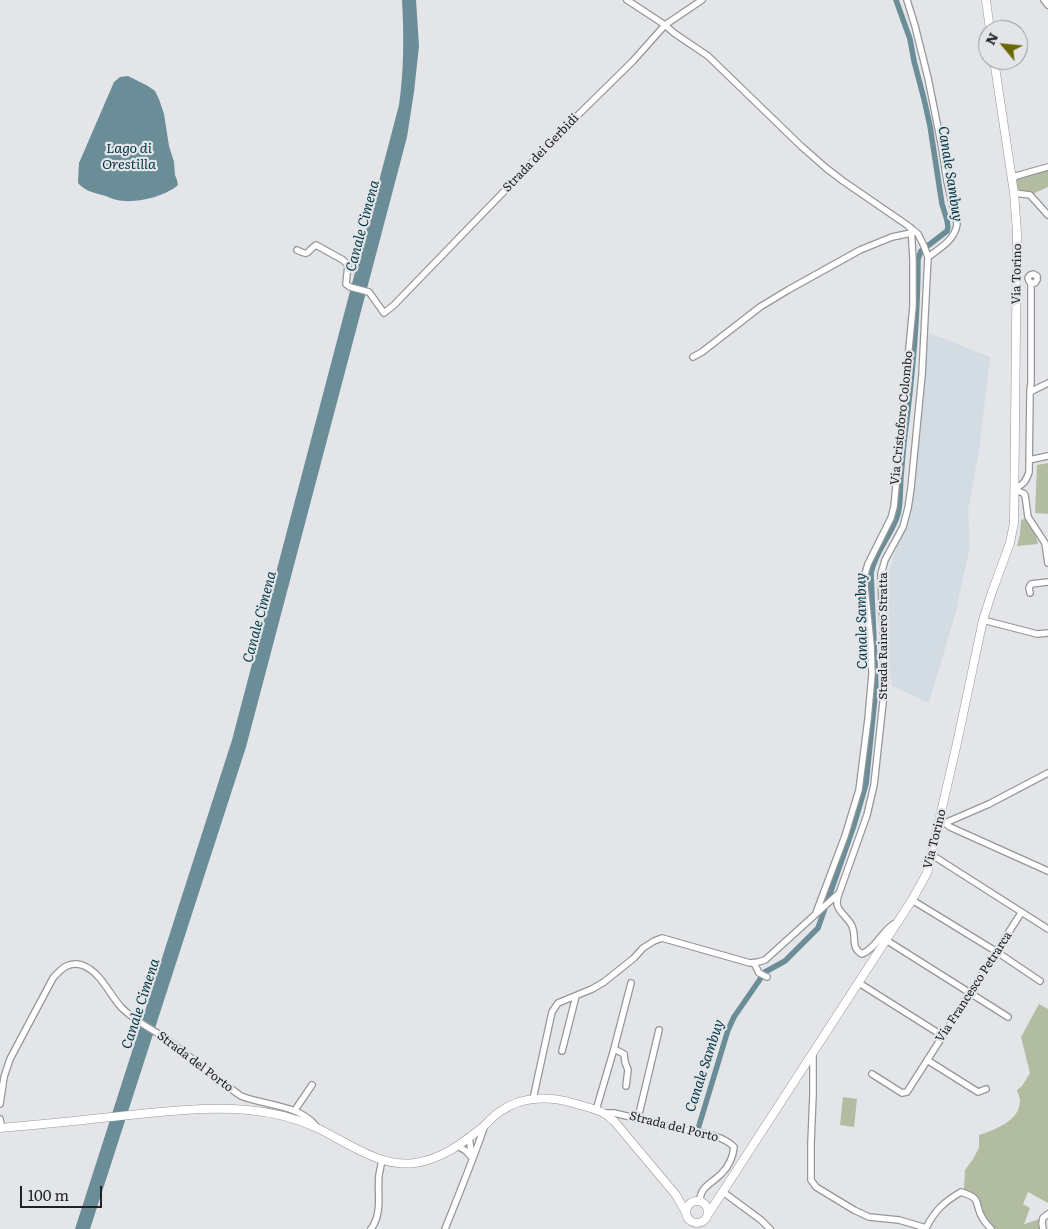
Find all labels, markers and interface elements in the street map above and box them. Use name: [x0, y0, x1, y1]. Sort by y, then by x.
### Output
north arrow: [978, 20, 1028, 70]
text: N: [979, 29, 1002, 48]
street label: Strada dei Gerbidi: [500, 111, 582, 195]
water label: Canale Sambuy: [934, 125, 966, 223]
water label: Lago di Orestilla: [102, 141, 156, 174]
water label: Canale Cimena: [343, 178, 383, 274]
street label: Via Torino: [1009, 243, 1025, 305]
street label: Via Cristoforo Colombo: [888, 350, 916, 486]
water label: Canale Cimena: [240, 569, 280, 665]
street label: Strada Rainero Stratta: [876, 572, 890, 700]
water label: Canale Sambuy: [853, 573, 871, 669]
street label: Via Torino: [921, 808, 949, 870]
street label: Via Francesco Petrarca: [933, 929, 1015, 1045]
water label: Canale Cimena: [118, 957, 164, 1051]
water label: Canale Sambuy: [682, 1018, 728, 1114]
street label: Strada del Porto: [154, 1029, 236, 1095]
street label: Strada del Porto: [628, 1109, 720, 1145]
scale bar: [22, 1176, 105, 1208]
text: 100 m: [28, 1183, 69, 1206]

